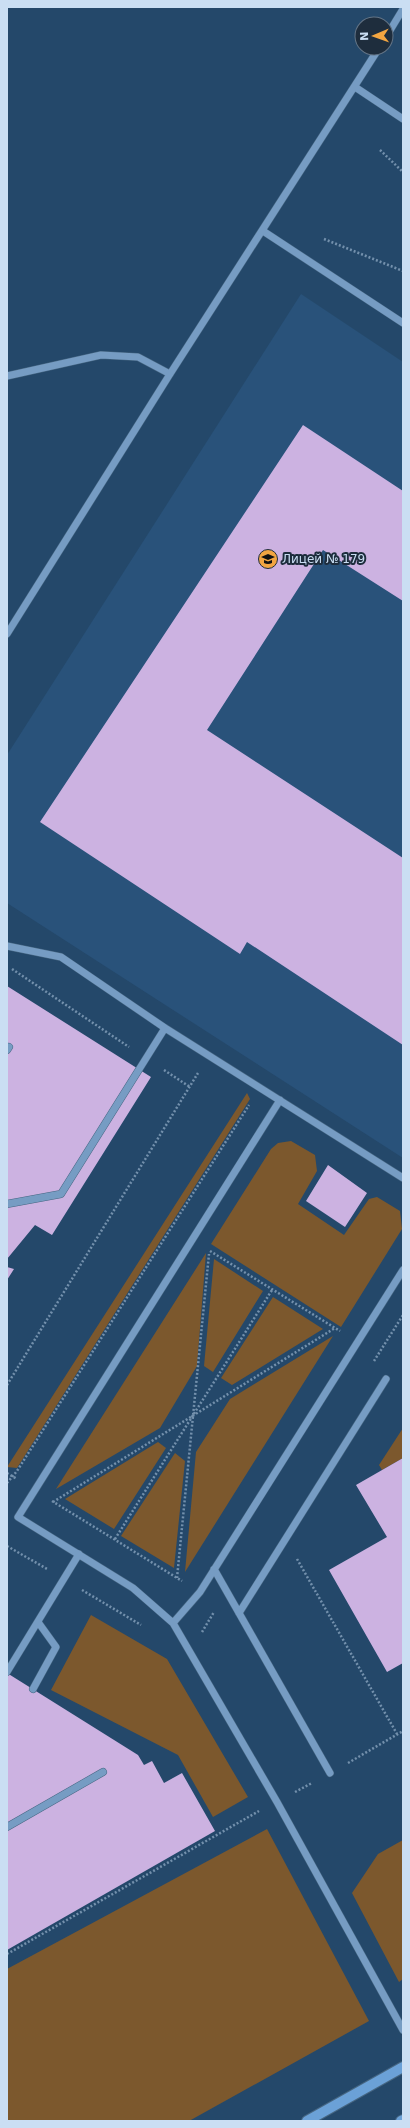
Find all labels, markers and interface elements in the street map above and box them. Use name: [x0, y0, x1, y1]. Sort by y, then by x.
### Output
north arrow: [354, 16, 394, 56]
text: N: [358, 31, 371, 41]
school or university icon: Лицей № 179: [257, 548, 279, 570]
place label: Лицей № 179: [282, 552, 365, 566]

